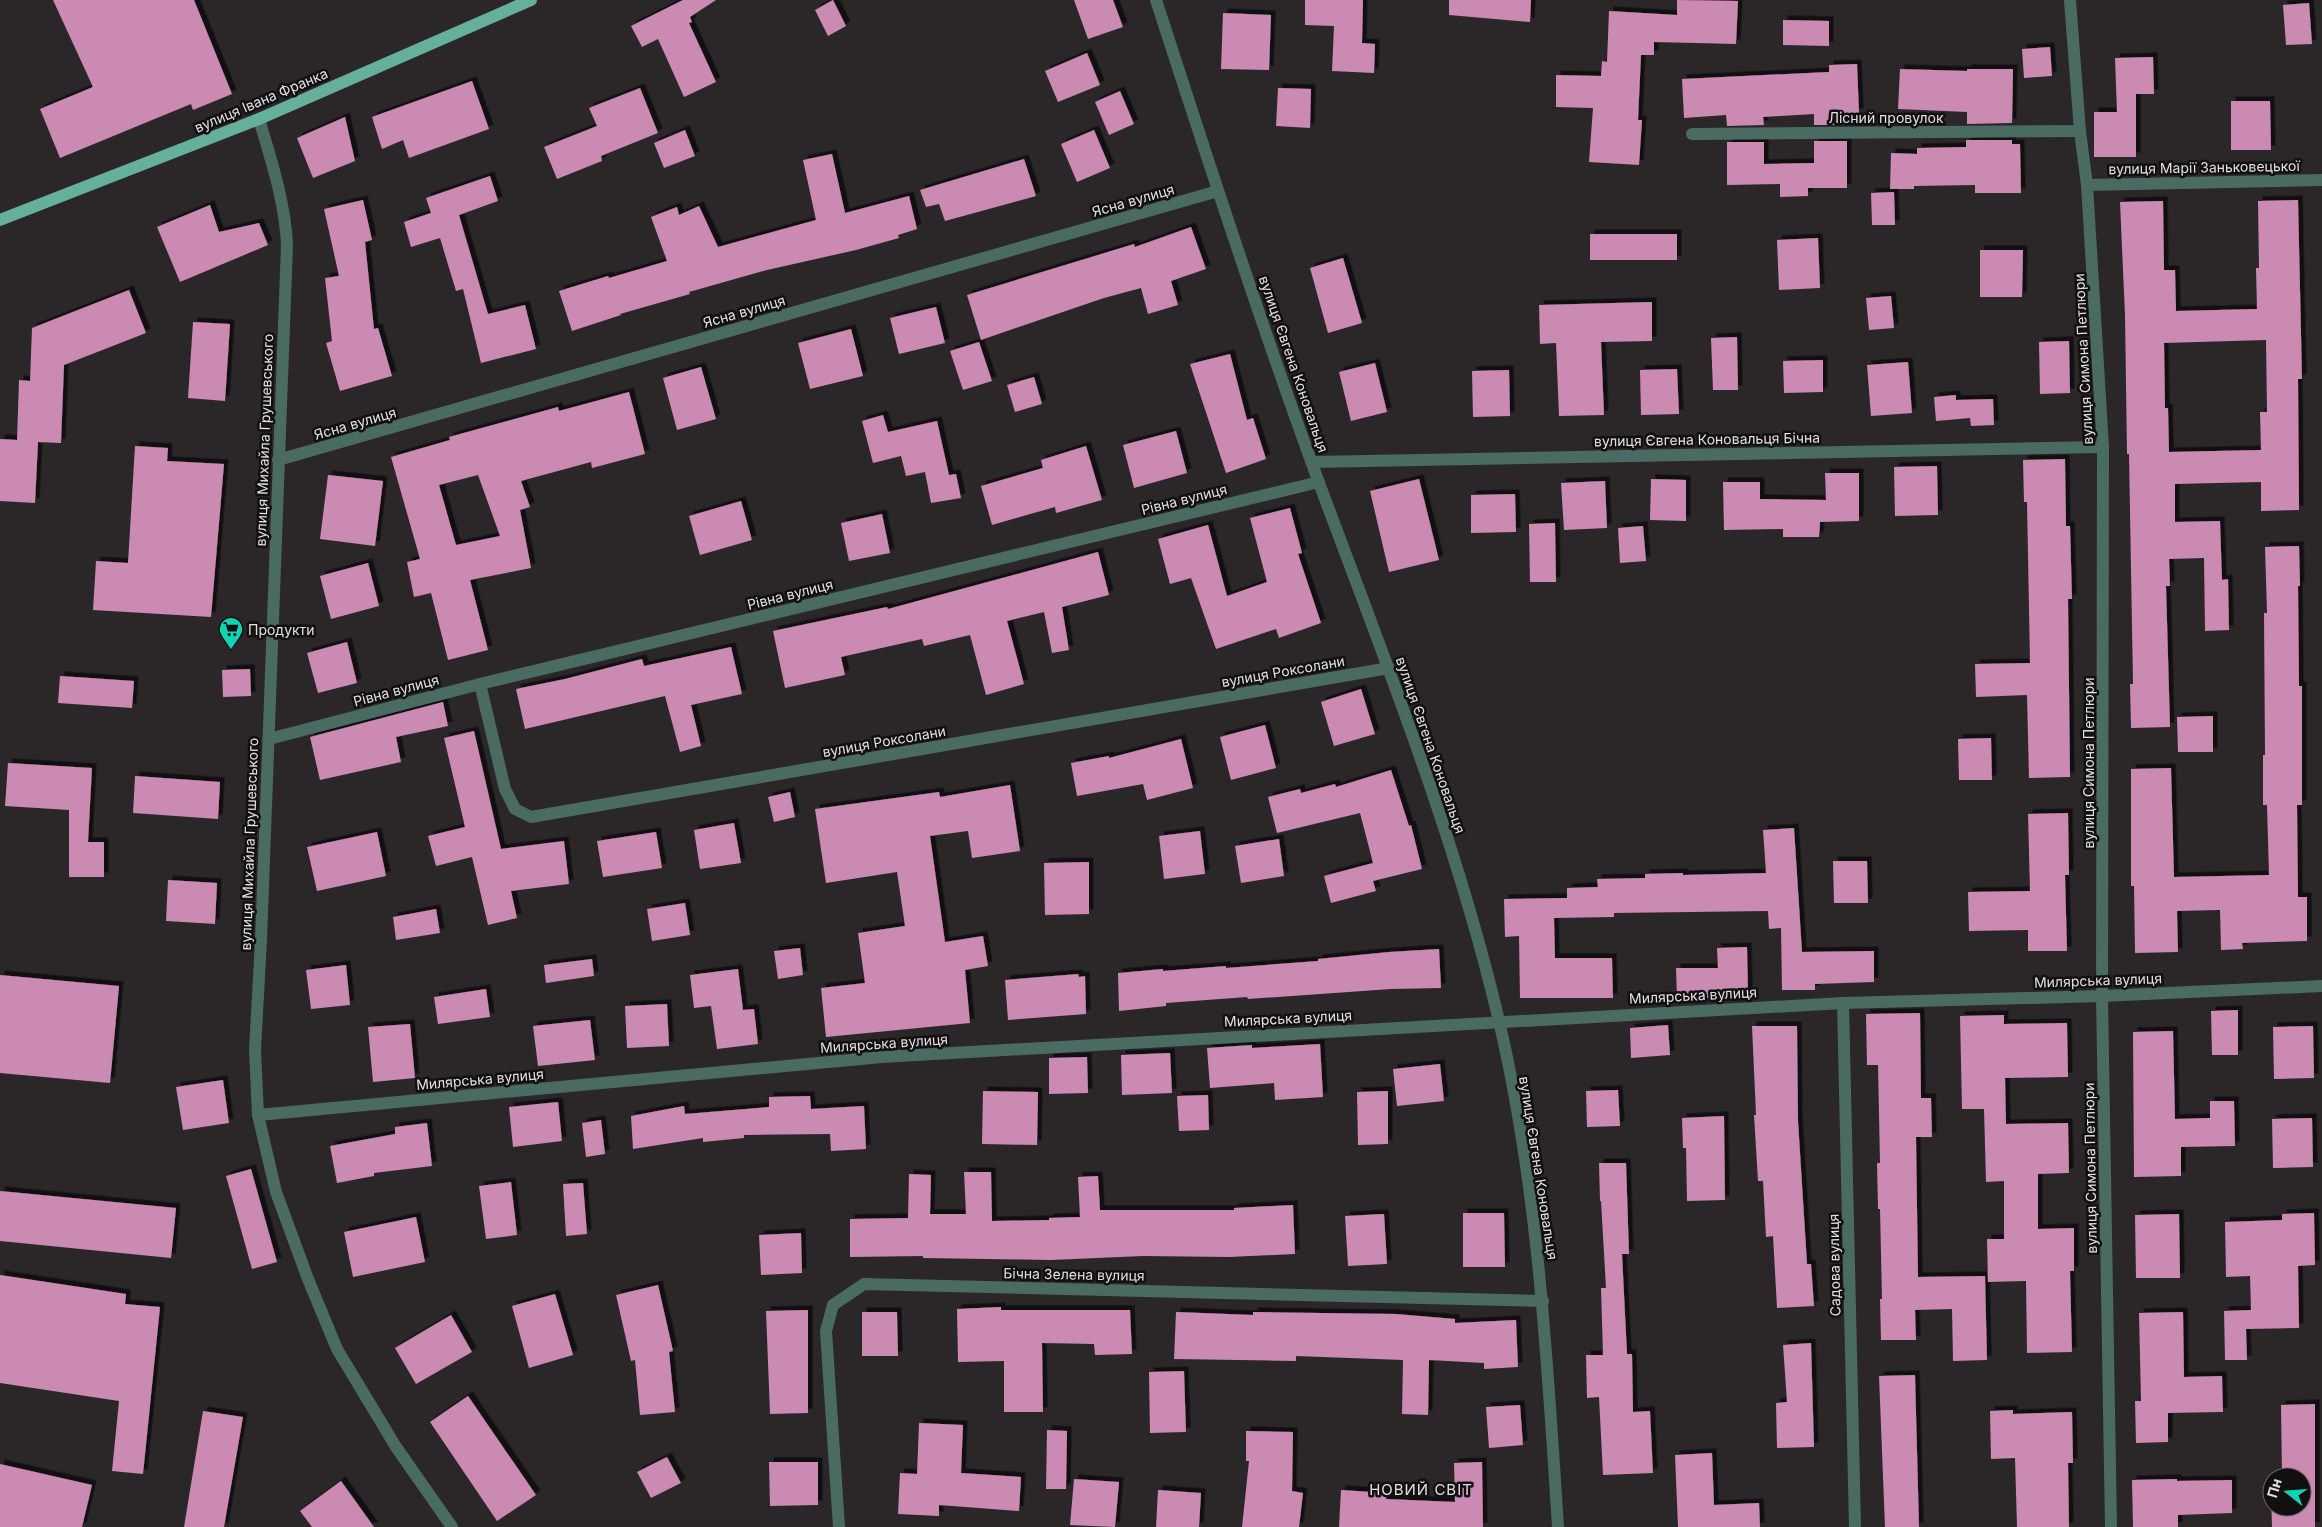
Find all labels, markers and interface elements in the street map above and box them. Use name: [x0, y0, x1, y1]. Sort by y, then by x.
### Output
street label: вулиця Івана Франка: [192, 64, 330, 136]
street label: Лісний провулок: [1828, 109, 1944, 126]
street label: вулиця Марії Заньковецької: [2108, 157, 2300, 177]
street label: Ясна вулиця: [1090, 180, 1176, 220]
street label: вулиця Симона Петлюри: [2070, 273, 2096, 445]
street label: вулиця Євгена Коновальця: [1256, 274, 1332, 454]
street label: Ясна вулиця: [701, 291, 787, 331]
street label: вулиця Михайла Грушевського: [252, 333, 276, 547]
street label: Ясна вулиця: [312, 403, 398, 443]
street label: вулиця Євгена Коновальця Бічна: [1594, 429, 1820, 449]
street label: Рівна вулиця: [1139, 480, 1229, 518]
street label: Рівна вулиця: [745, 575, 835, 613]
supermarket icon: Продукти: [218, 616, 244, 650]
place label: Продукти: [248, 621, 315, 638]
street label: вулиця Роксолани: [1220, 652, 1346, 690]
street label: вулиця Євгена Коновальця: [1393, 655, 1469, 835]
street label: Рівна вулиця: [351, 670, 441, 710]
street label: вулиця Симона Петлюри: [2080, 677, 2097, 849]
street label: вулиця Роксолани: [821, 722, 947, 760]
street label: вулиця Михайла Грушевського: [237, 737, 261, 951]
street label: Милярська вулиця: [2034, 969, 2162, 991]
street label: Милярська вулиця: [1629, 983, 1757, 1007]
street label: Милярська вулиця: [1224, 1006, 1352, 1030]
street label: Милярська вулиця: [820, 1030, 948, 1056]
street label: Милярська вулиця: [415, 1065, 545, 1093]
street label: вулиця Євгена Коновальця: [1516, 1075, 1562, 1261]
street label: вулиця Симона Петлюри: [2080, 1082, 2100, 1254]
street label: Садова вулиця: [1825, 1214, 1843, 1316]
street label: Бічна Зелена вулиця: [1003, 1264, 1145, 1284]
north arrow: [2262, 1467, 2312, 1517]
text: Пн: [2263, 1476, 2285, 1500]
district label: НОВИЙ СВІТ: [1369, 1480, 1473, 1499]

